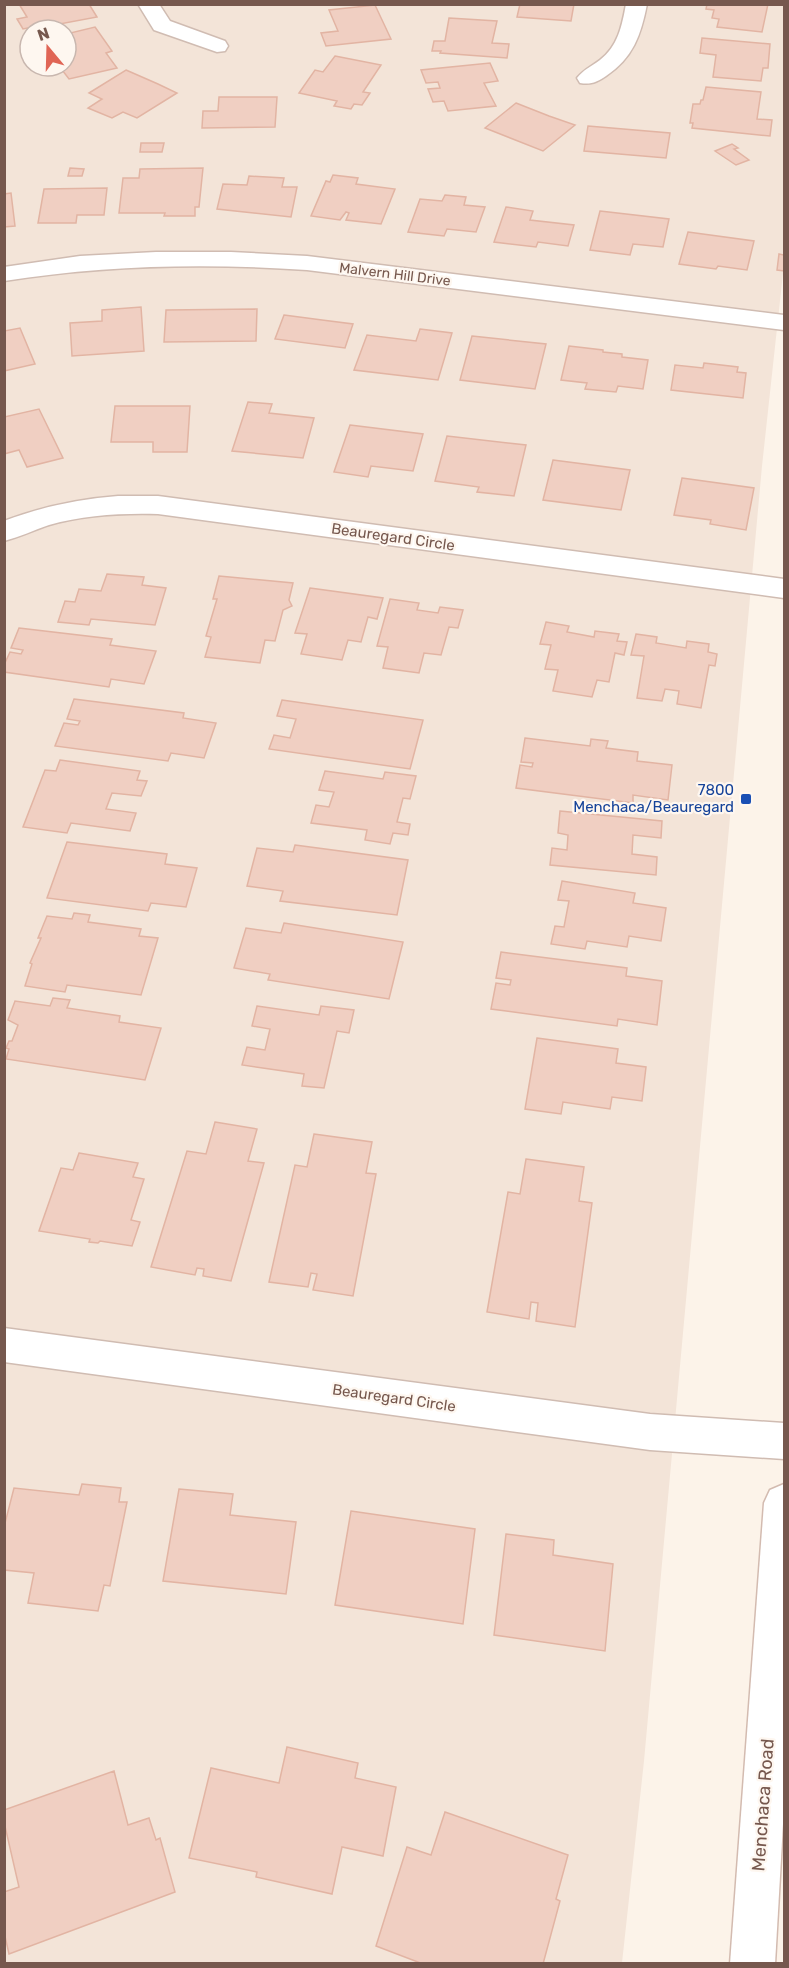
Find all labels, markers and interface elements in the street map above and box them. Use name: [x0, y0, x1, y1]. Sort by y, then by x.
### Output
north arrow: [18, 18, 78, 78]
text: N: [35, 23, 52, 45]
street label: Malvern Hill Drive: [338, 259, 452, 290]
street label: Beauregard Circle: [330, 519, 456, 555]
place label: 7800 Menchaca/Beauregard: [573, 781, 734, 816]
marker: 7800 Menchaca/Beauregard: [739, 792, 753, 806]
street label: Beauregard Circle: [331, 1380, 457, 1416]
street label: Menchaca Road: [747, 1738, 779, 1872]

